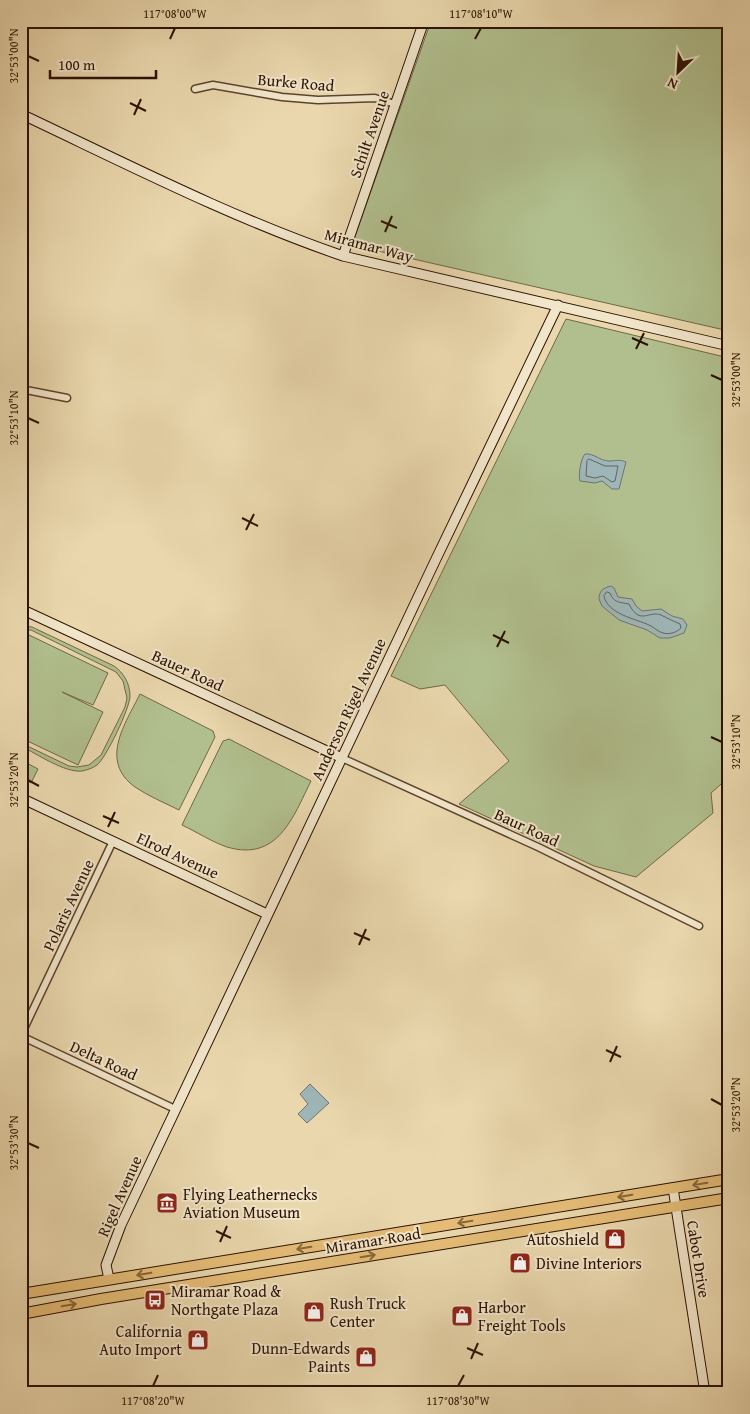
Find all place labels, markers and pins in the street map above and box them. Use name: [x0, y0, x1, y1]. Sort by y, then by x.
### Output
place label: Flying Leathernecks Aviation Museum: [183, 1182, 318, 1224]
museum icon: Flying Leathernecks Aviation Museum: [155, 1191, 179, 1215]
place label: Autoshield: [526, 1227, 599, 1251]
shop icon: Autoshield: [603, 1227, 627, 1251]
shop icon: Divine Interiors: [508, 1251, 532, 1275]
place label: Divine Interiors: [536, 1251, 642, 1275]
place label: Miramar Road & Northgate Plaza: [171, 1279, 281, 1321]
bus stop icon: Miramar Road & Northgate Plaza: [143, 1288, 167, 1312]
place label: Rush Truck Center: [330, 1291, 407, 1333]
place label: Harbor Freight Tools: [478, 1295, 566, 1337]
shop icon: Rush Truck Center: [302, 1300, 326, 1324]
shop icon: Harbor Freight Tools: [450, 1304, 474, 1328]
place label: California Auto Import: [99, 1319, 182, 1361]
shop icon: California Auto Import: [186, 1328, 210, 1352]
place label: Dunn-Edwards Paints: [252, 1336, 350, 1378]
shop icon: Dunn-Edwards Paints: [354, 1345, 378, 1369]

